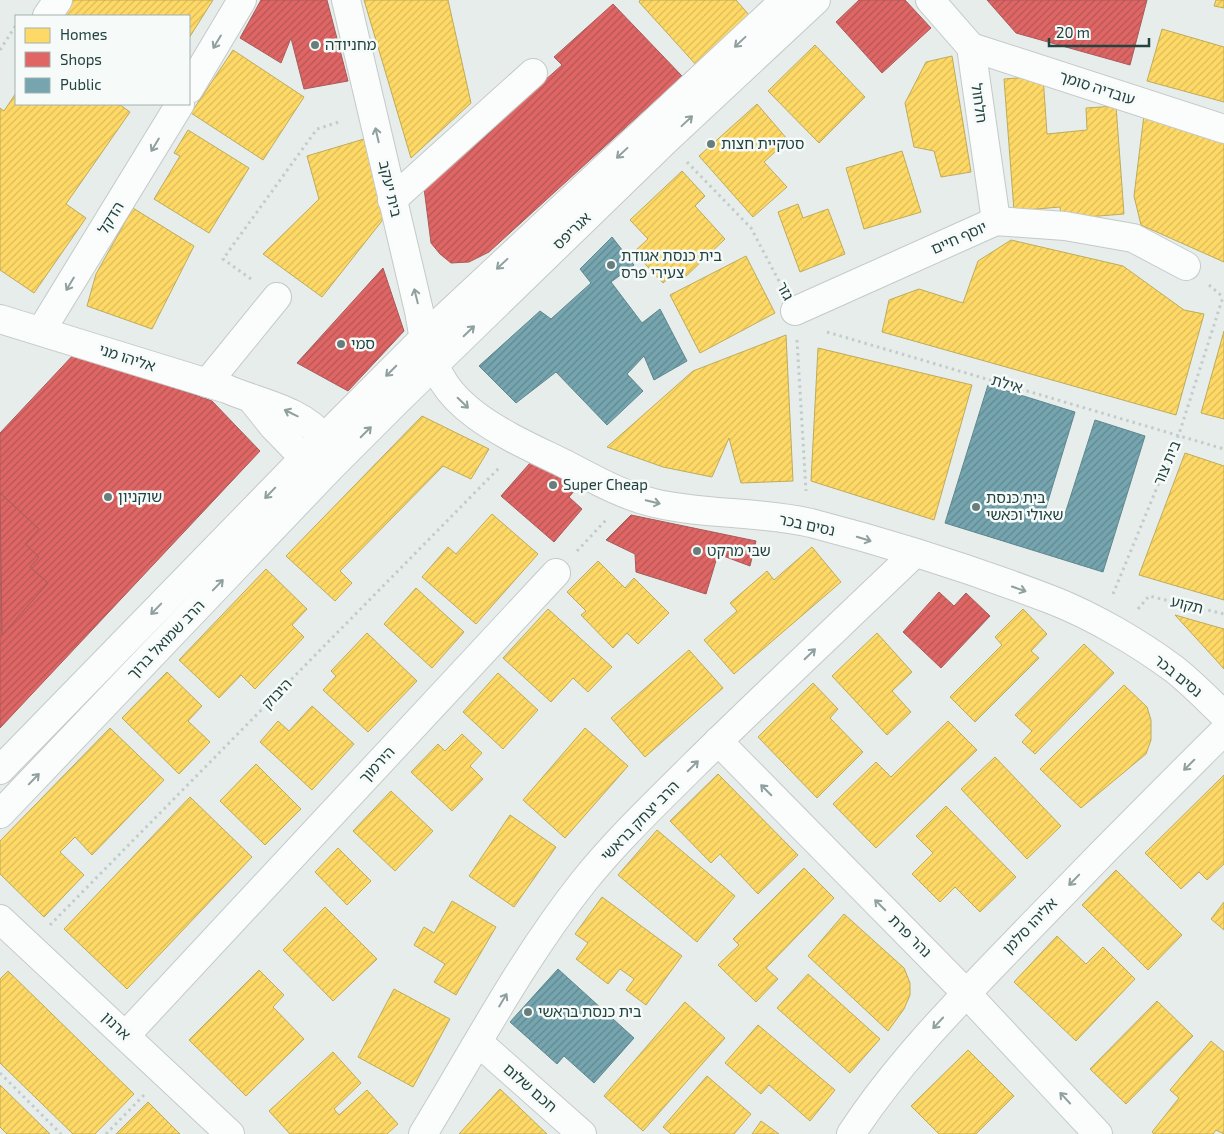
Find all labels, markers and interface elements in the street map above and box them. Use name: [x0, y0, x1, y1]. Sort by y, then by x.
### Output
legend: [15, 15, 190, 105]
scale bar: [1049, 15, 1149, 47]
text: 20 m: [1056, 23, 1090, 41]
text: Homes: [60, 25, 107, 43]
one-way arrow: [211, 34, 221, 48]
place label: מחניודה: [325, 35, 377, 53]
one-way arrow: [734, 36, 746, 48]
marker: מחניודה: [309, 39, 321, 51]
text: Shops: [60, 50, 102, 68]
street label: עובדיה סומך: [1057, 66, 1138, 108]
text: Public: [60, 75, 101, 93]
street label: חלחול: [968, 82, 992, 124]
one-way arrow: [680, 115, 693, 127]
one-way arrow: [372, 128, 381, 144]
place label: סטקיית חצות: [721, 134, 804, 152]
one-way arrow: [149, 138, 159, 152]
marker: סטקיית חצות: [705, 138, 717, 150]
one-way arrow: [615, 147, 628, 159]
street label: בית יעקב: [376, 159, 406, 219]
street label: הדקל: [93, 198, 127, 237]
street label: אגריפס: [549, 208, 594, 253]
street label: יוסף חיים: [928, 217, 989, 257]
place label: בית כנסת אגודת צעירי פרס: [621, 246, 722, 281]
one-way arrow: [496, 258, 509, 270]
marker: בית כנסת אגודת צעירי פרס: [605, 259, 617, 271]
one-way arrow: [64, 277, 75, 291]
street label: גזר: [774, 278, 798, 303]
one-way arrow: [411, 288, 420, 304]
one-way arrow: [463, 325, 475, 337]
place label: סמי: [351, 334, 375, 352]
marker: סמי: [335, 338, 347, 350]
street label: אליהו מני: [97, 339, 158, 375]
one-way arrow: [384, 365, 397, 377]
street label: אילת: [990, 370, 1025, 396]
one-way arrow: [457, 397, 470, 409]
one-way arrow: [284, 408, 299, 418]
one-way arrow: [360, 426, 372, 438]
street label: בית צור: [1149, 437, 1184, 488]
place label: Super Cheap: [563, 475, 648, 493]
marker: Super Cheap: [547, 479, 559, 491]
one-way arrow: [264, 486, 276, 498]
place label: שוקניון: [118, 487, 162, 505]
place label: בית כנסת שאולי וכאשי: [986, 488, 1063, 523]
marker: שוקניון: [102, 491, 114, 503]
one-way arrow: [644, 498, 660, 507]
marker: בית כנסת שאולי וכאשי: [970, 501, 982, 513]
street label: נסים בכר: [777, 509, 837, 539]
one-way arrow: [856, 534, 872, 544]
place label: שבי מרקט: [707, 541, 771, 559]
marker: שבי מרקט: [691, 545, 703, 557]
one-way arrow: [212, 579, 224, 592]
one-way arrow: [1010, 585, 1026, 594]
street label: תקוע: [1169, 591, 1205, 617]
street label: הרב שמואל ברוך: [123, 596, 208, 683]
one-way arrow: [150, 603, 162, 615]
one-way arrow: [803, 648, 815, 660]
street label: נסים בכר: [1151, 650, 1206, 700]
street label: היבוק: [258, 674, 295, 712]
street label: הירמוך: [355, 742, 398, 786]
one-way arrow: [1183, 759, 1195, 771]
one-way arrow: [687, 760, 699, 772]
one-way arrow: [28, 773, 40, 785]
street label: הרב יצחק בראשי: [596, 776, 682, 864]
one-way arrow: [759, 784, 772, 796]
one-way arrow: [1068, 874, 1080, 886]
street label: אליהו סלמן: [998, 894, 1060, 957]
one-way arrow: [874, 899, 886, 912]
street label: נהר פרת: [886, 910, 936, 960]
one-way arrow: [498, 994, 508, 1008]
place label: בית כנסת בראשי: [538, 1002, 642, 1020]
marker: בית כנסת בראשי: [522, 1006, 534, 1018]
street label: ארנון: [99, 1008, 135, 1043]
one-way arrow: [932, 1017, 944, 1030]
street label: חכם שלום: [500, 1059, 561, 1115]
one-way arrow: [1059, 1092, 1071, 1105]

